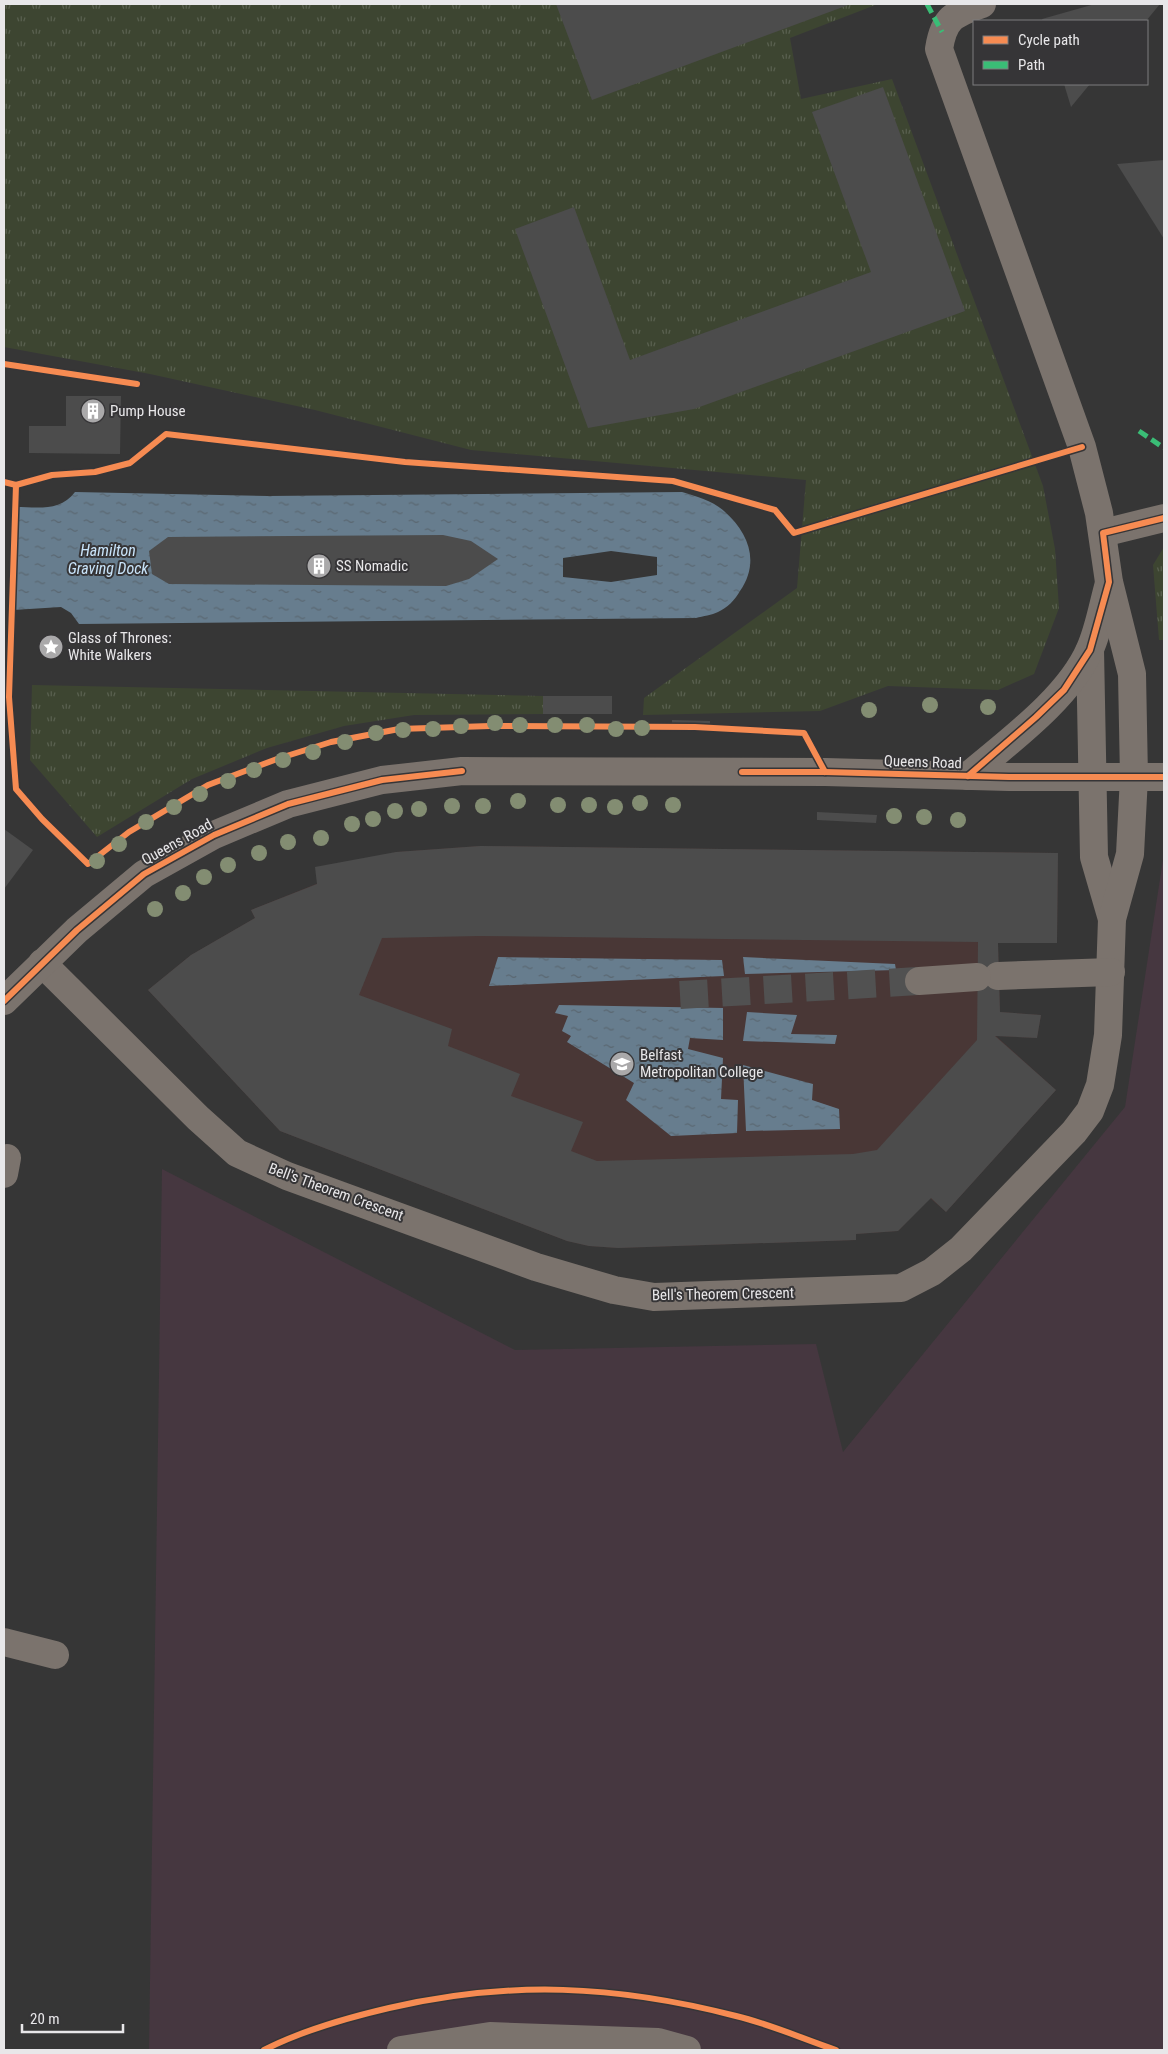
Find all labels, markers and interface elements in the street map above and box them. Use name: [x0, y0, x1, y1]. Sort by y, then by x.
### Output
legend: [973, 20, 1148, 85]
text: Cycle path: [1018, 31, 1080, 49]
text: Path: [1018, 56, 1045, 74]
building icon: Pump House: [80, 398, 106, 424]
place label: Pump House: [110, 402, 186, 420]
water label: Hamilton Graving Dock: [68, 541, 149, 578]
building icon: SS Nomadic: [306, 553, 332, 579]
place label: SS Nomadic: [336, 557, 408, 575]
place label: Glass of Thrones: White Walkers: [68, 629, 172, 664]
place icon: Glass of Thrones: White Walkers: [38, 634, 64, 660]
street label: Queens Road: [884, 752, 962, 772]
street label: Queens Road: [139, 815, 215, 869]
place label: Belfast Metropolitan College: [640, 1046, 763, 1081]
school or university icon: Belfast Metropolitan College: [609, 1051, 635, 1077]
street label: Bell's Theorem Crescent: [266, 1159, 406, 1225]
street label: Bell's Theorem Crescent: [652, 1284, 794, 1304]
scale bar: [22, 2002, 124, 2034]
text: 20 m: [30, 2010, 60, 2028]

